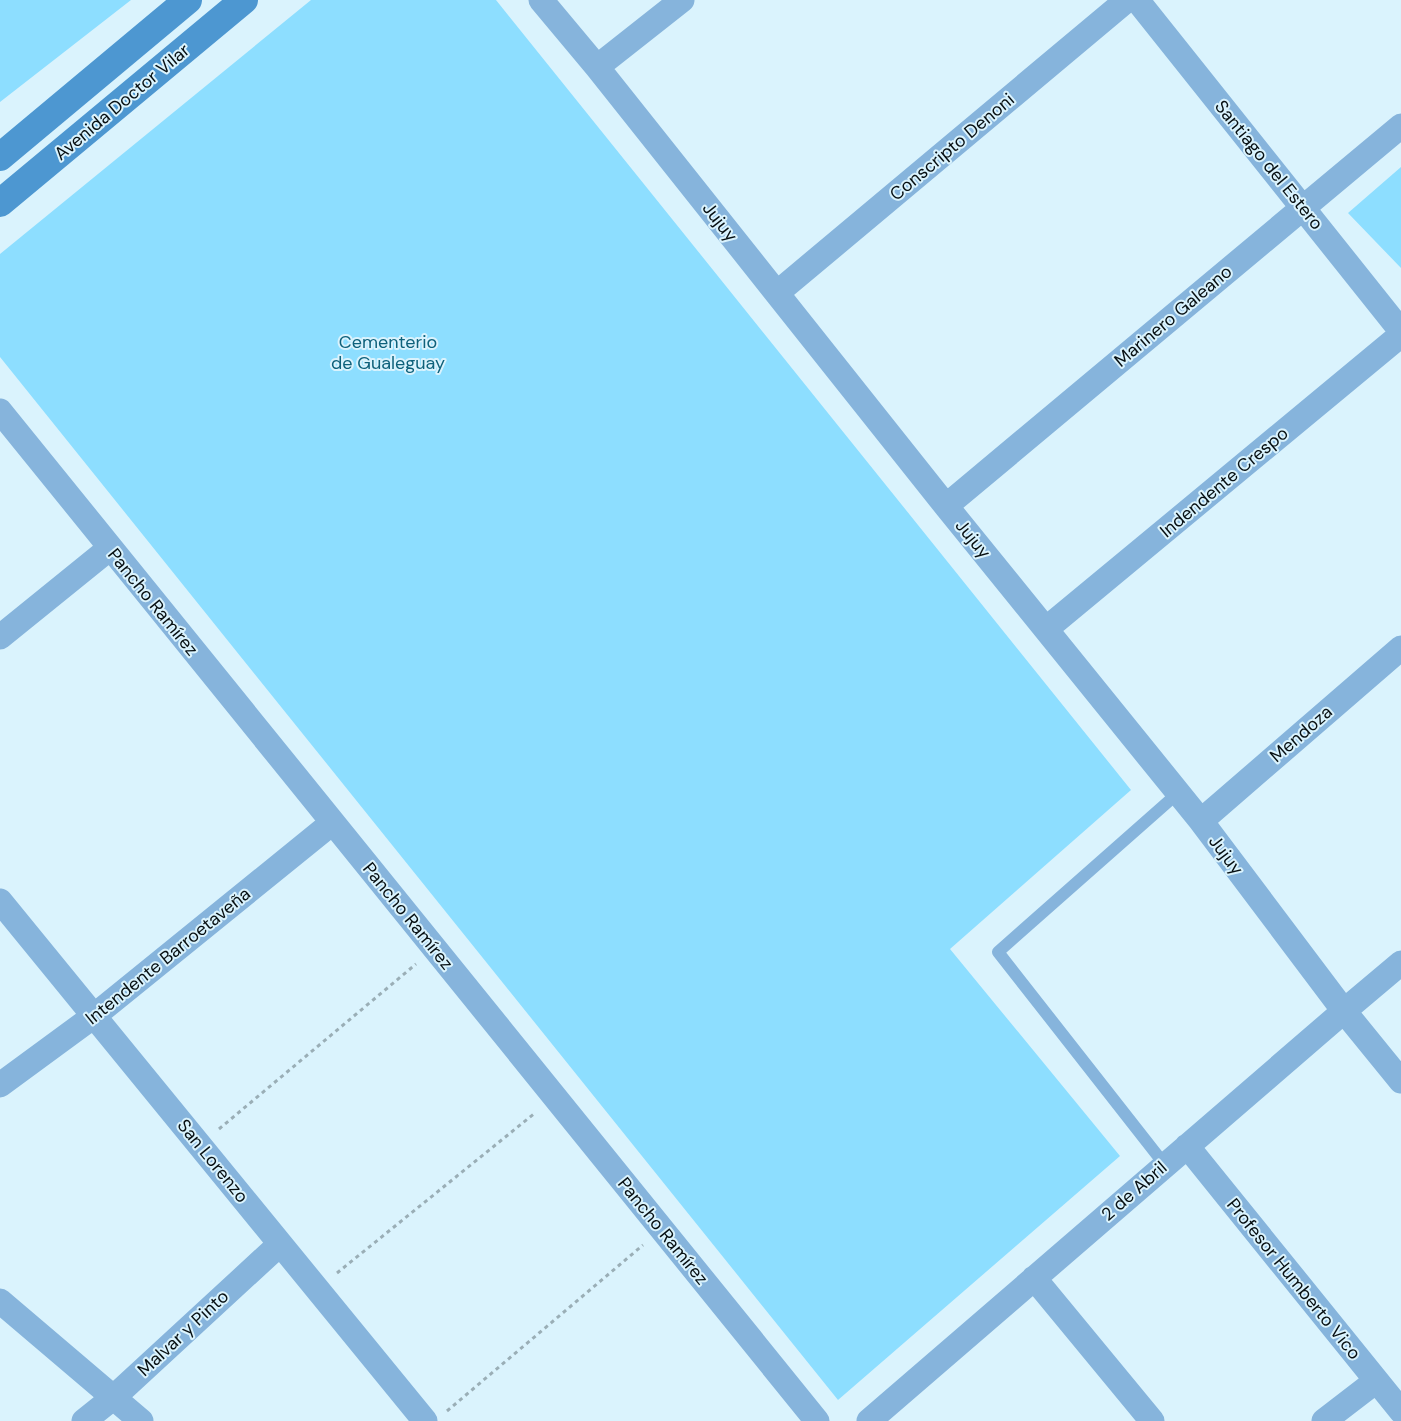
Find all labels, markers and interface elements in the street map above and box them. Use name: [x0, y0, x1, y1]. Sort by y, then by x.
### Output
street label: Avenida Doctor Vilar: [49, 38, 195, 166]
street label: Conscripto Denoni: [885, 88, 1019, 206]
street label: Santiago del Estero: [1209, 95, 1329, 235]
street label: Jujuy: [697, 197, 743, 247]
street label: Marinero Galeano: [1109, 260, 1237, 372]
park label: Cementerio de Gualeguay: [331, 330, 445, 375]
street label: Indendente Crespo: [1155, 421, 1293, 543]
street label: Jujuy: [950, 514, 996, 564]
street label: Pancho Ramírez: [102, 543, 204, 661]
street label: Mendoza: [1265, 700, 1337, 768]
street label: Jujuy: [1203, 830, 1249, 880]
street label: Pancho Ramírez: [357, 857, 459, 975]
street label: Intendente Barroetaveña: [81, 882, 255, 1030]
street label: San Lorenzo: [172, 1114, 254, 1208]
street label: 2 de Abril: [1096, 1156, 1172, 1226]
street label: Pancho Ramírez: [612, 1172, 714, 1290]
street label: Profesor Humberto Vico: [1221, 1193, 1367, 1365]
street label: Malvar y Pinto: [132, 1284, 234, 1382]

